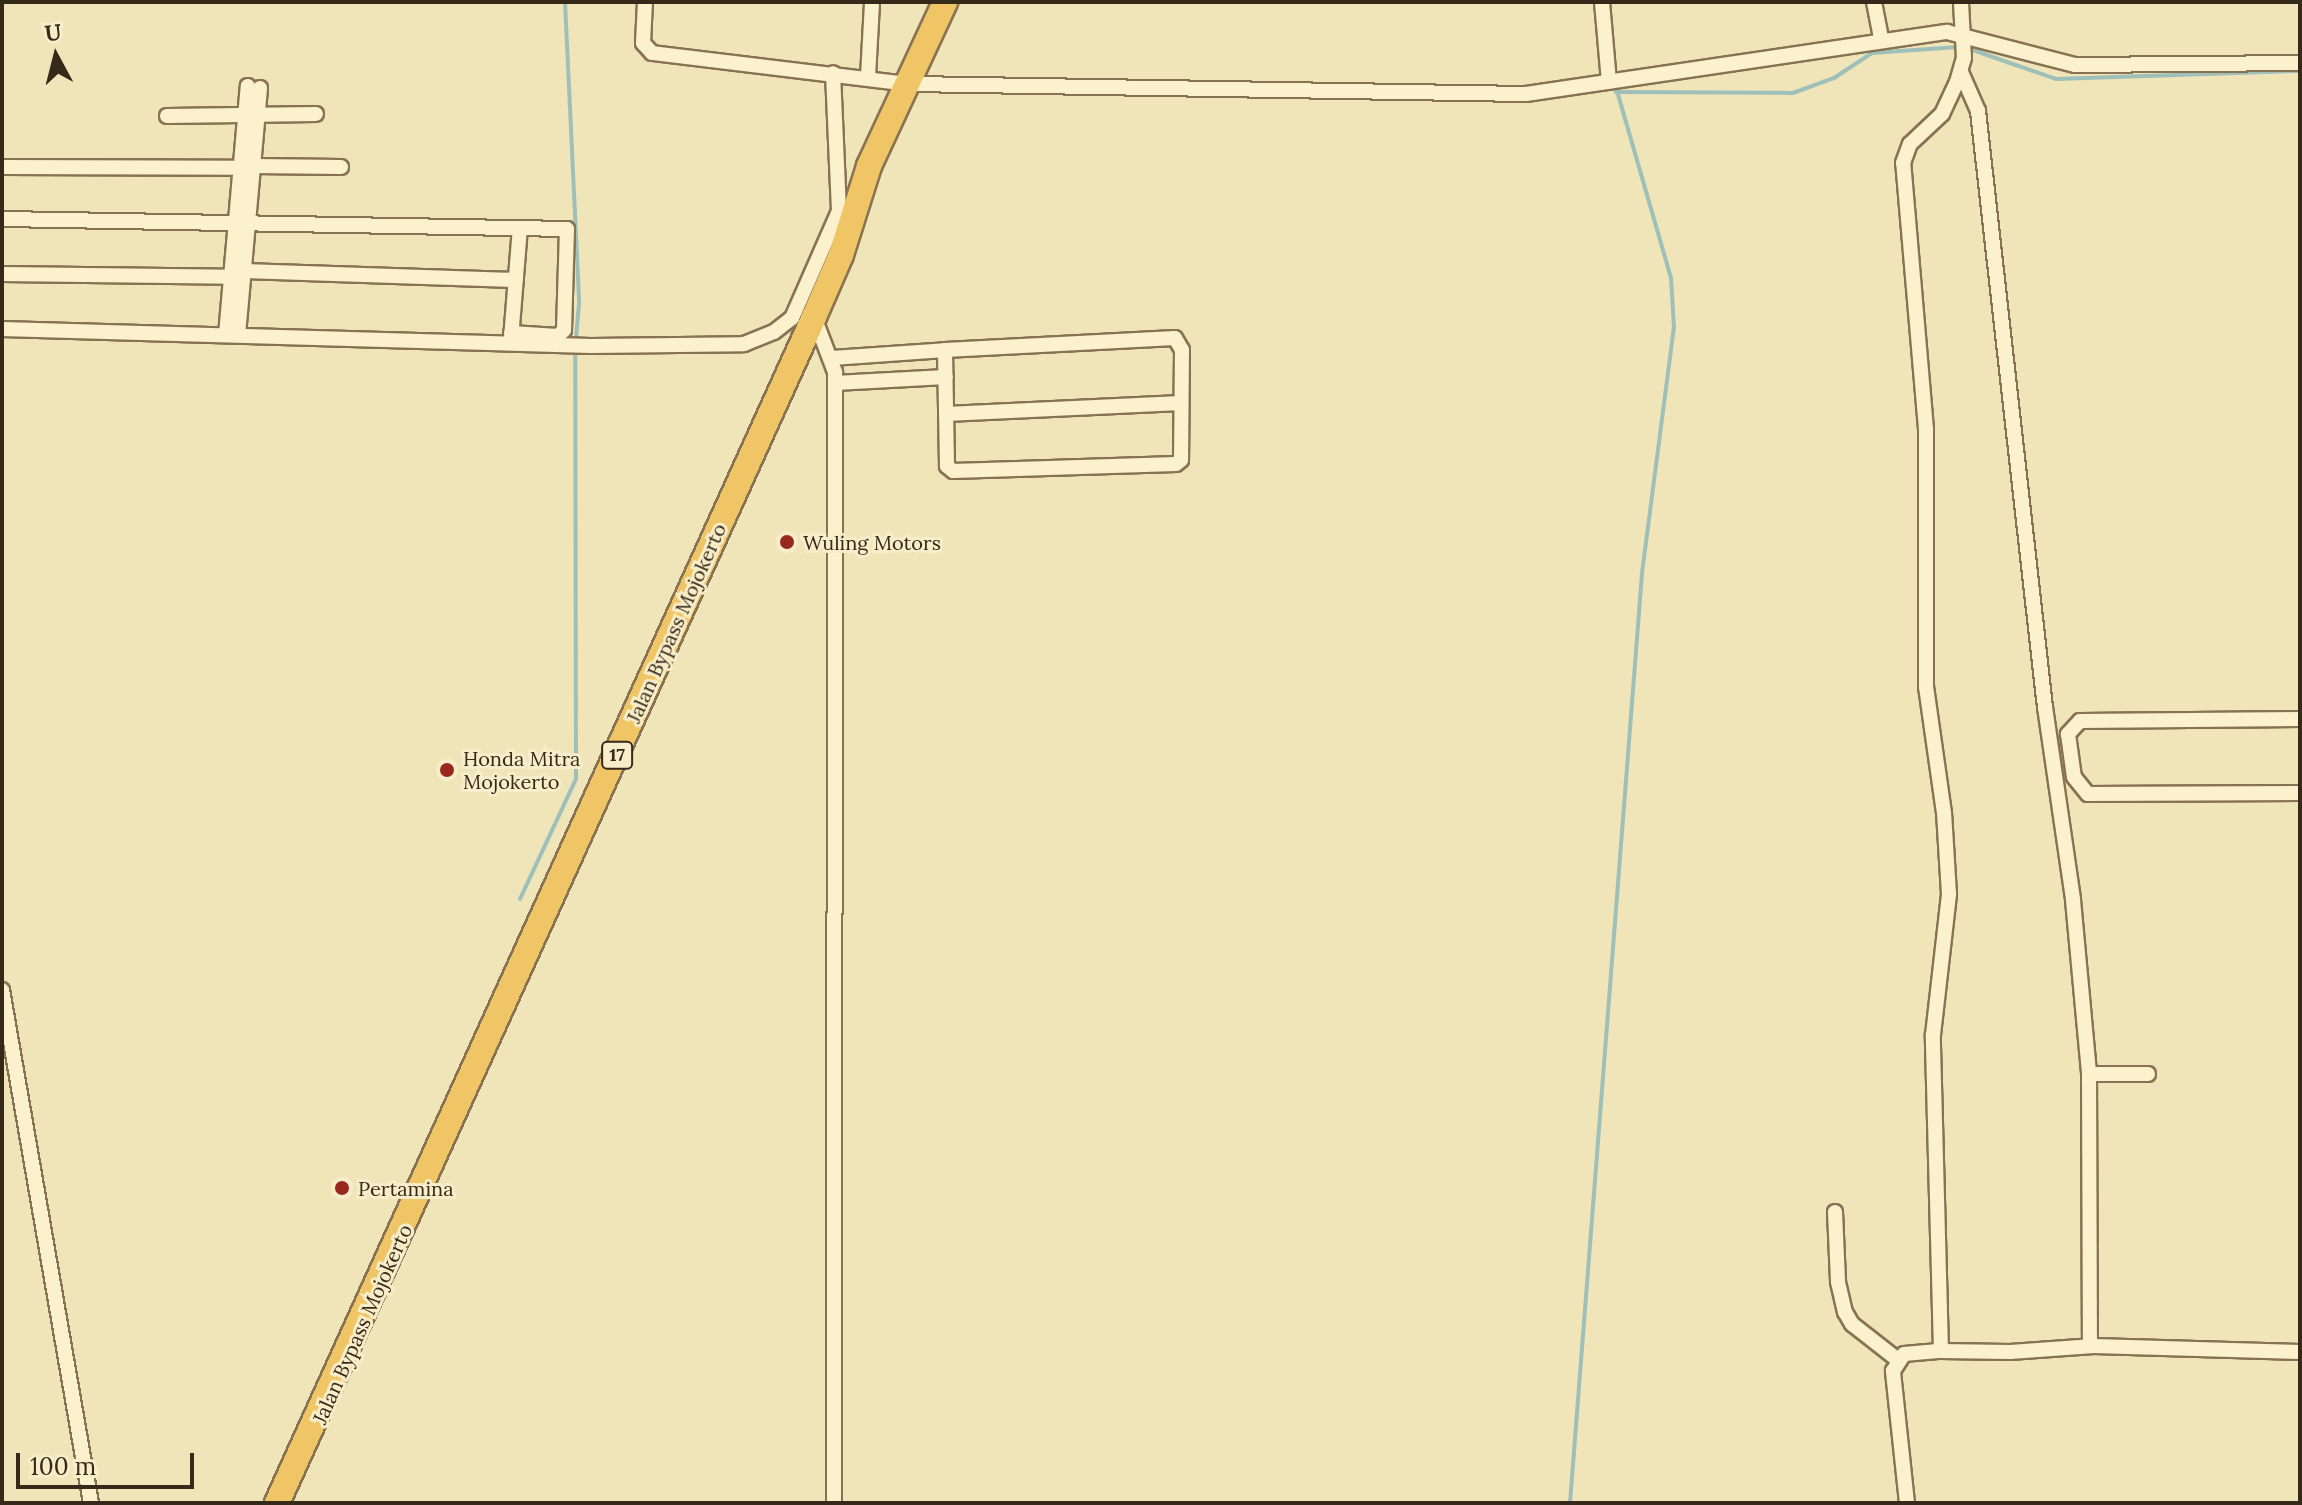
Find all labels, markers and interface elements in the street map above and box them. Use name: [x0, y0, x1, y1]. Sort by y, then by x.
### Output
north arrow: [16, 16, 96, 96]
text: U: [43, 17, 63, 47]
street label: Jalan Bypass Mojokerto: [621, 519, 731, 727]
place label: Wuling Motors: [803, 530, 941, 554]
marker: Wuling Motors: [778, 533, 796, 551]
road number: 17: [601, 741, 633, 769]
place label: Honda Mitra Mojokerto: [463, 746, 580, 793]
marker: Honda Mitra Mojokerto: [438, 761, 456, 779]
place label: Pertamina: [358, 1176, 454, 1200]
marker: Pertamina: [333, 1179, 351, 1197]
street label: Jalan Bypass Mojokerto: [307, 1220, 417, 1428]
scale bar: [20, 1437, 198, 1487]
text: 100 m: [30, 1451, 96, 1482]

